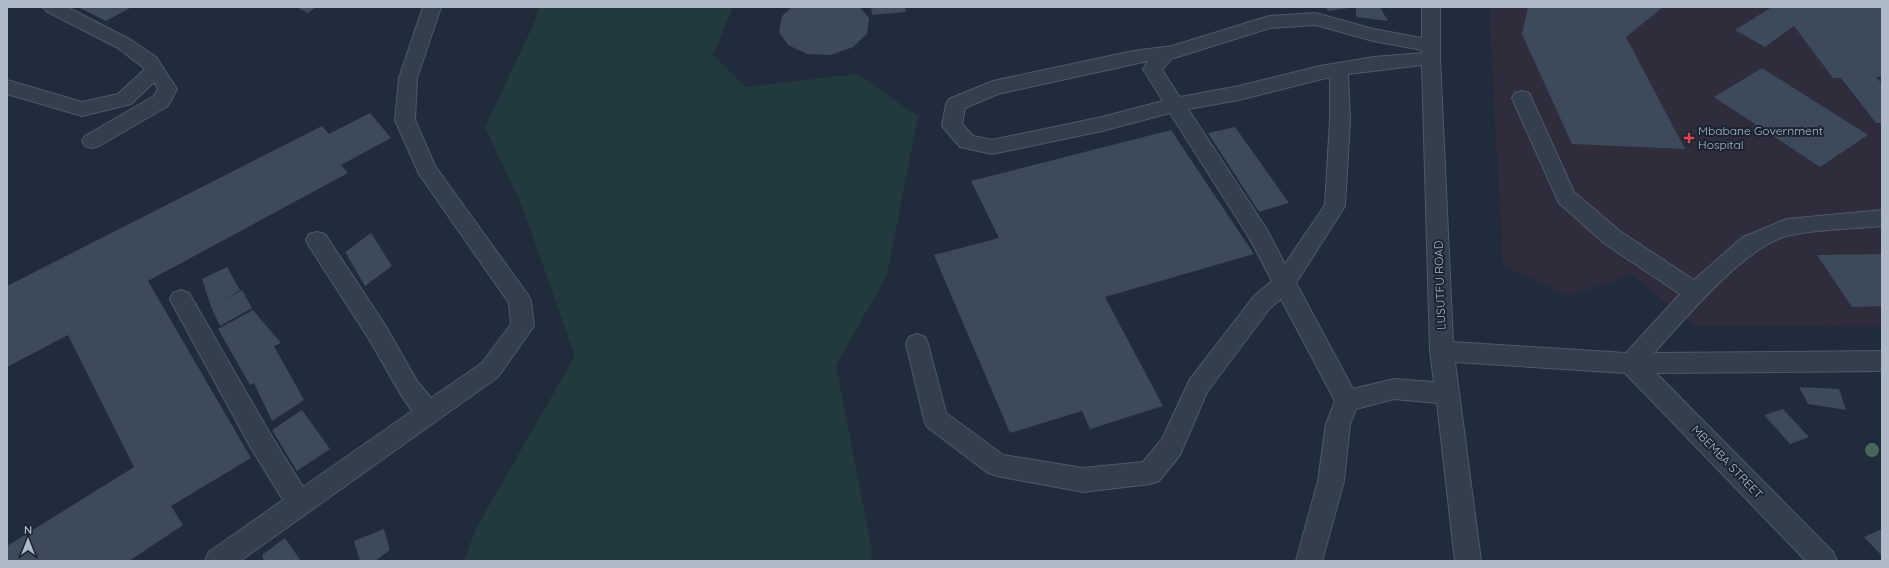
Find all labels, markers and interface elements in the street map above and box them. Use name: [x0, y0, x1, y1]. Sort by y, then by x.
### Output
place label: Mbabane Government Hospital: [1698, 123, 1823, 152]
marker: Mbabane Government Hospital: [1683, 132, 1695, 144]
street label: LUSUTFU ROAD: [1430, 240, 1449, 330]
street label: MBEMBA STREET: [1689, 422, 1766, 501]
north arrow: [8, 520, 48, 560]
text: N: [24, 523, 32, 537]

